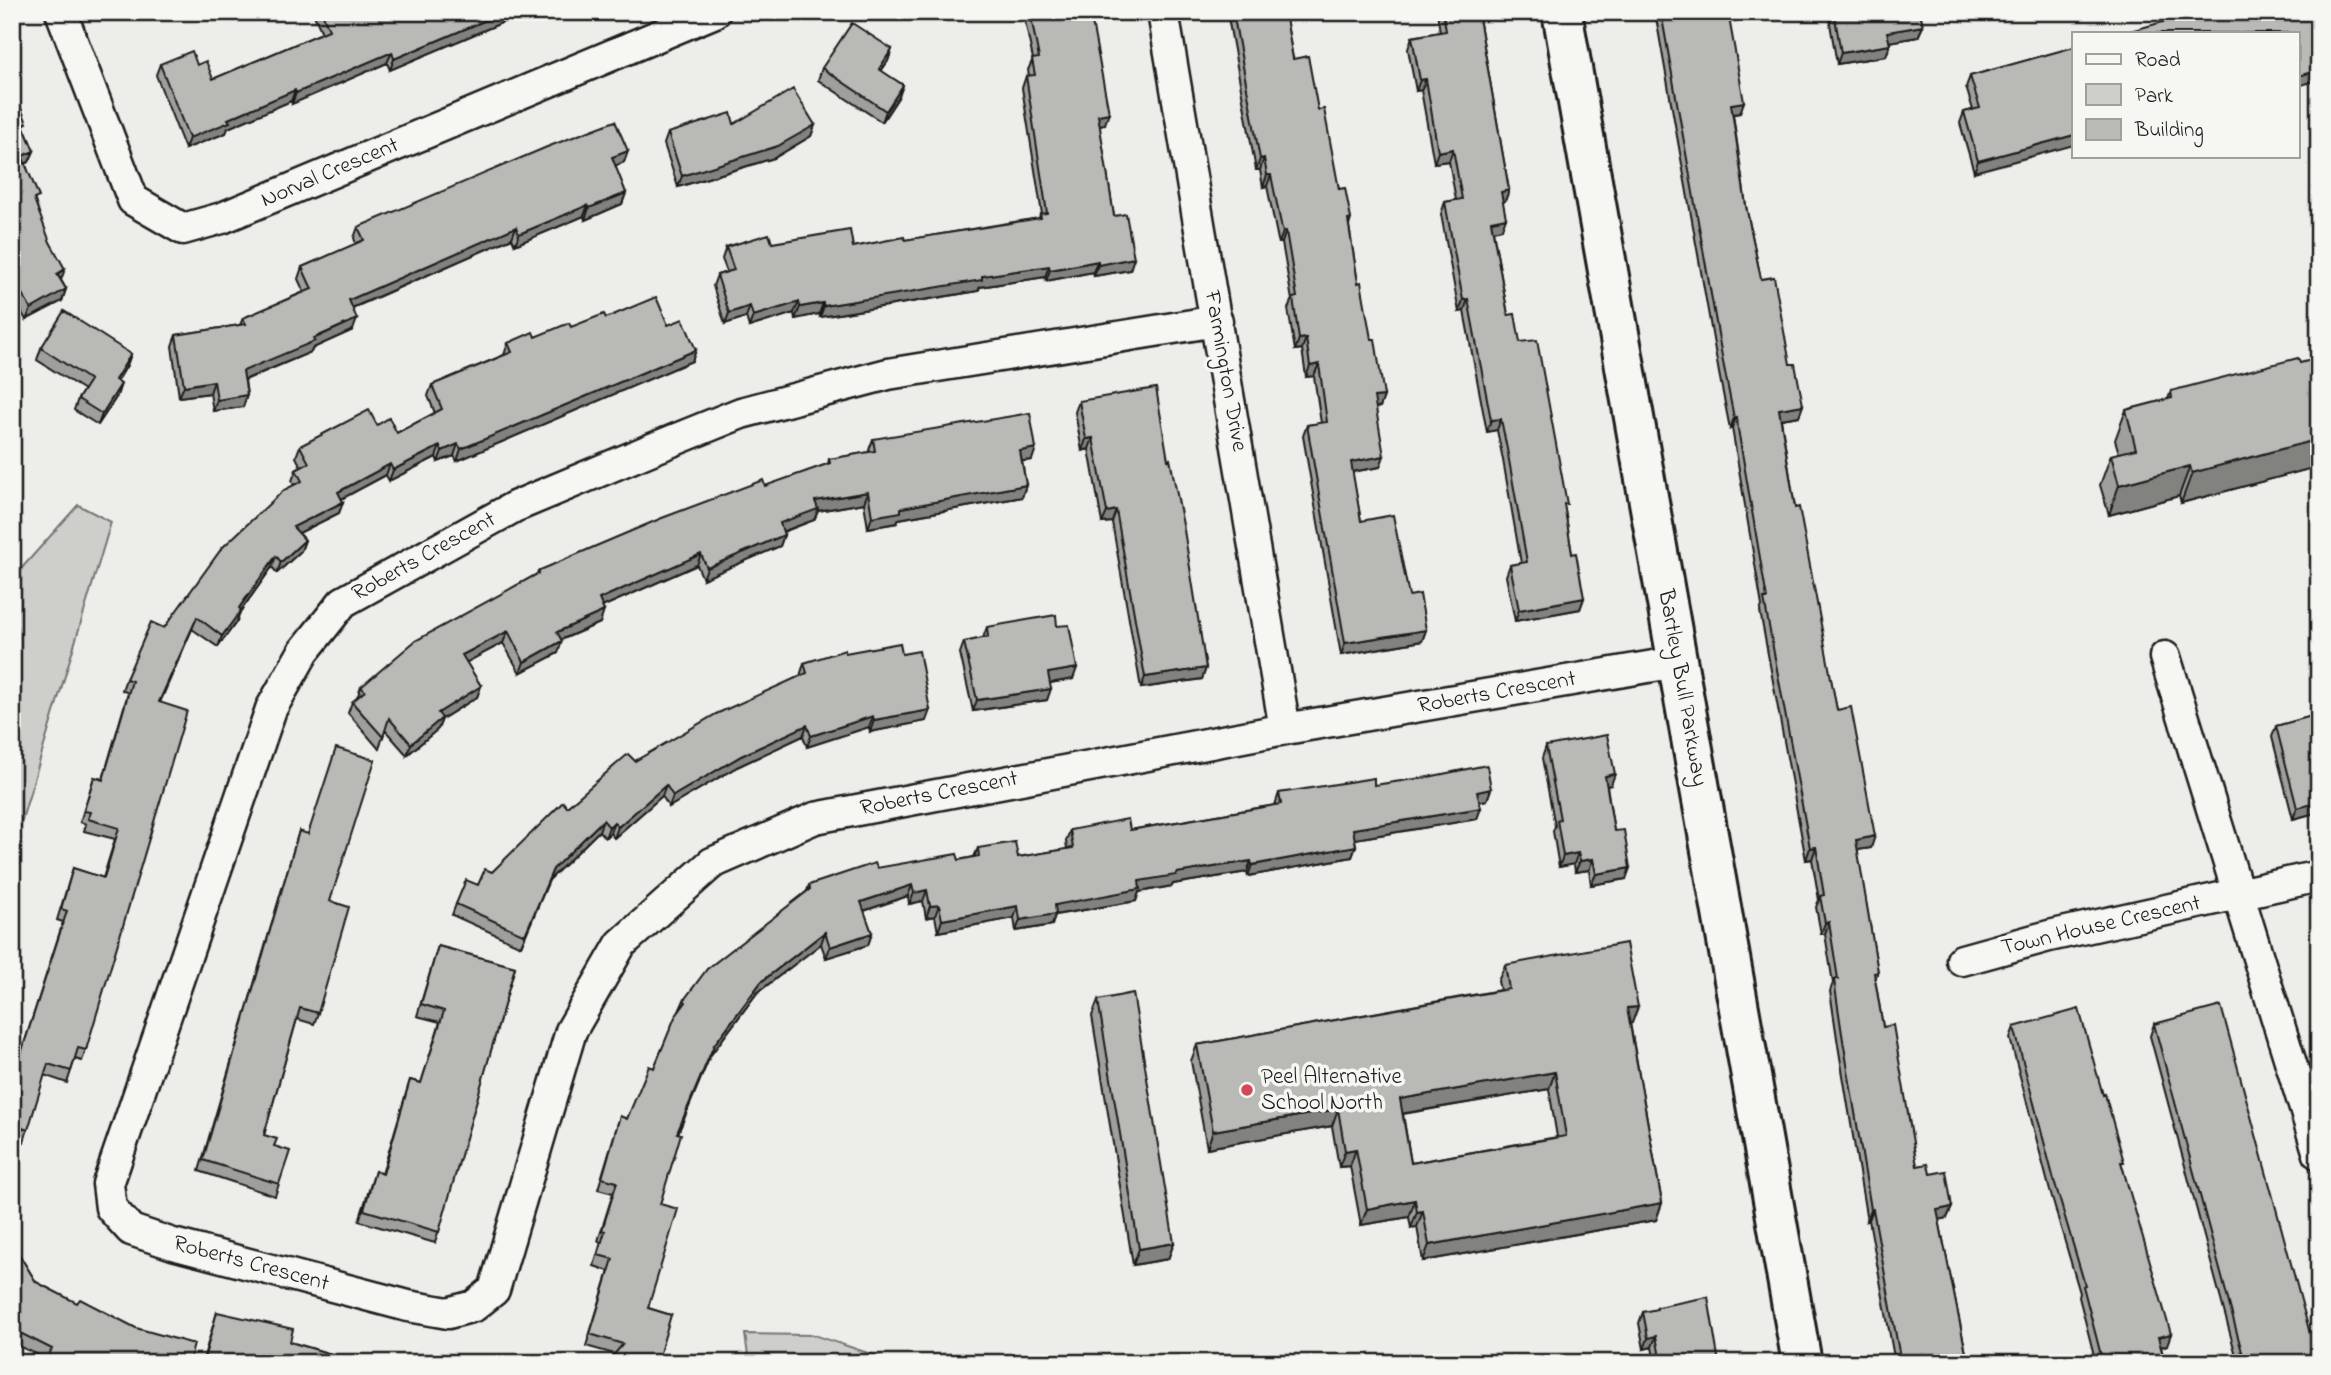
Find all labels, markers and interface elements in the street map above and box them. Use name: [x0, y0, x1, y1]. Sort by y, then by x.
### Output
legend: [2072, 32, 2300, 158]
text: Road: [2135, 46, 2181, 76]
text: Park: [2135, 82, 2174, 112]
text: Building: [2134, 116, 2204, 148]
street label: Norval Crescent: [256, 129, 404, 217]
street label: Farmington Drive: [1193, 287, 1256, 455]
street label: Roberts Crescent: [346, 504, 502, 610]
street label: Bartley Bull Parkway: [1646, 586, 1716, 789]
street label: Roberts Crescent: [1415, 663, 1579, 723]
street label: Roberts Crescent: [857, 762, 1021, 825]
street label: Town House Crescent: [1998, 887, 2204, 965]
place label: Peel Alternative School North: [1261, 1061, 1403, 1120]
marker: Peel Alternative School North: [1239, 1082, 1255, 1098]
street label: Roberts Crescent: [169, 1227, 333, 1301]

